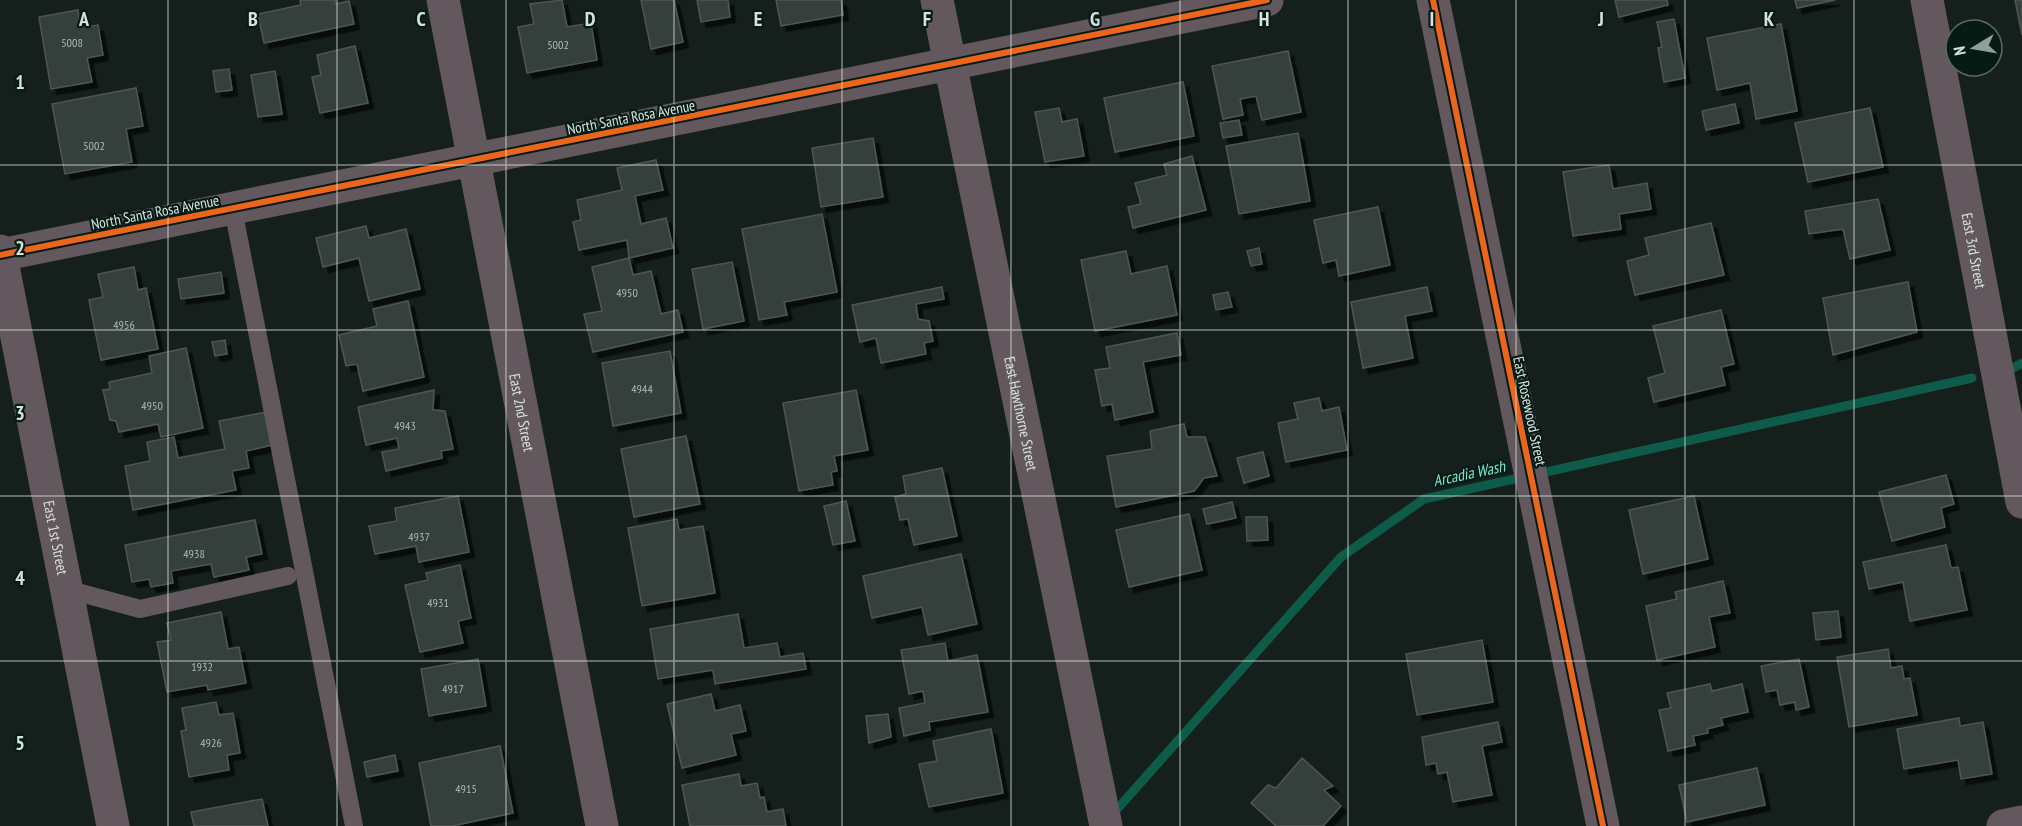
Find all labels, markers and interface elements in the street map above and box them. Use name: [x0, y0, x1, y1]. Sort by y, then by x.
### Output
text: A: [78, 6, 90, 32]
text: B: [248, 6, 258, 32]
text: C: [416, 6, 426, 32]
text: D: [585, 6, 596, 32]
text: E: [754, 6, 762, 32]
text: F: [923, 6, 931, 32]
text: G: [1090, 6, 1100, 32]
text: H: [1259, 6, 1269, 32]
text: I: [1430, 6, 1434, 32]
text: J: [1597, 6, 1604, 32]
text: K: [1764, 6, 1775, 32]
north arrow: [1944, 18, 2004, 78]
house number: 5008: [61, 35, 83, 50]
house number: 5002: [547, 37, 569, 52]
text: N: [1949, 45, 1970, 57]
text: 1: [15, 69, 25, 95]
street label: North Santa Rosa Avenue: [565, 95, 697, 139]
house number: 5002: [83, 138, 105, 153]
street label: North Santa Rosa Avenue: [89, 190, 221, 234]
street label: East 3rd Street: [1958, 211, 1991, 290]
text: 2: [15, 235, 25, 261]
house number: 4950: [616, 285, 638, 300]
house number: 4956: [113, 317, 135, 332]
street label: East Hawthorne Street: [1001, 355, 1043, 472]
street label: East Rosewood Street: [1509, 355, 1551, 467]
street label: East 2nd Street: [506, 372, 539, 453]
house number: 4944: [631, 381, 653, 396]
house number: 4950: [141, 398, 163, 413]
text: 3: [15, 400, 25, 426]
house number: 4943: [394, 418, 416, 433]
water label: Arcadia Wash: [1431, 455, 1508, 490]
street label: East 1st Street: [40, 499, 73, 576]
house number: 4937: [408, 529, 430, 544]
house number: 4938: [183, 546, 205, 561]
text: 4: [15, 565, 25, 591]
house number: 4931: [427, 595, 449, 610]
house number: 1932: [191, 659, 213, 674]
house number: 4917: [442, 681, 464, 696]
text: 5: [15, 730, 25, 756]
house number: 4926: [200, 735, 222, 750]
house number: 4915: [455, 781, 477, 796]

